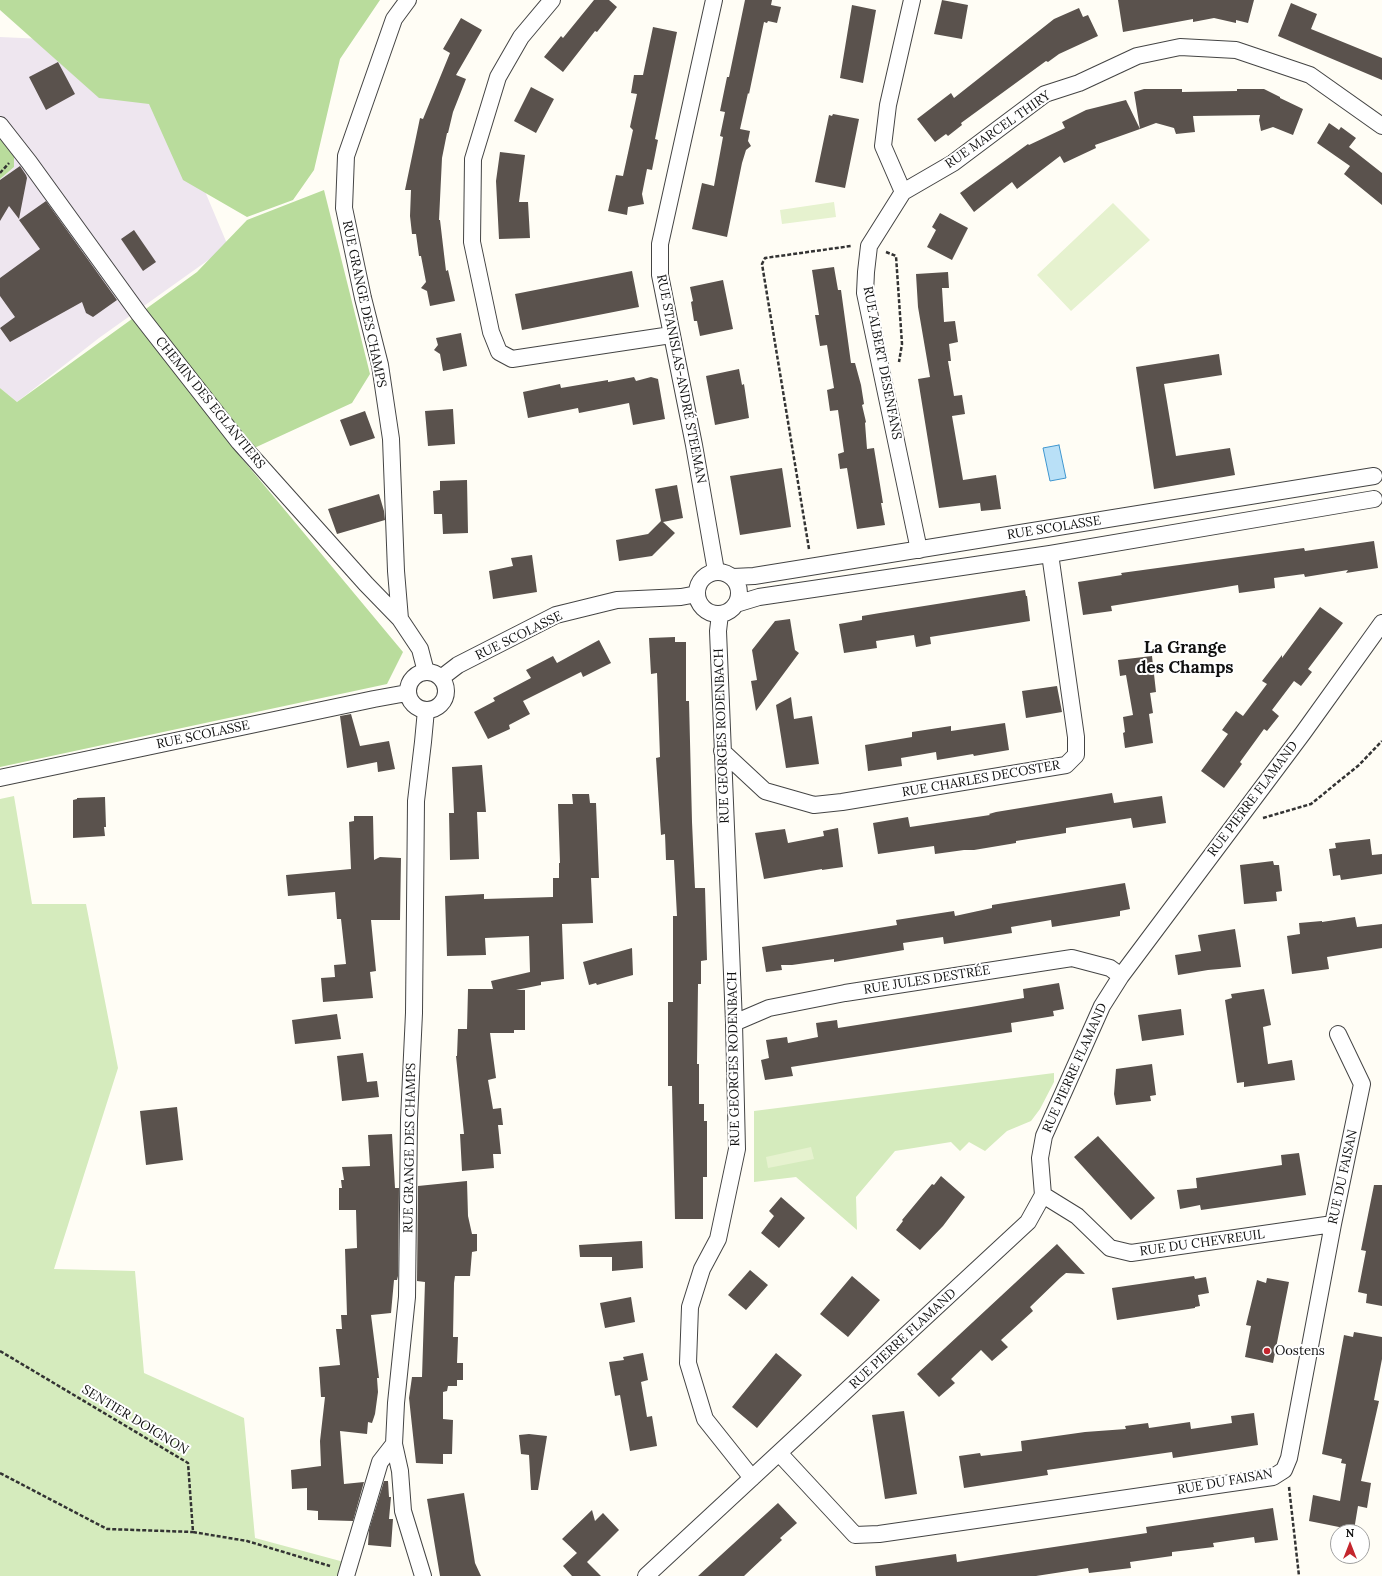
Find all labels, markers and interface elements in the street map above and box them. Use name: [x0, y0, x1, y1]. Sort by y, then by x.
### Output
street label: RUE MARCEL THIRY: [942, 88, 1054, 172]
street label: RUE GRANGE DES CHAMPS: [339, 219, 389, 389]
street label: RUE STANISLAS-ANDRÉ STEEMAN: [653, 273, 709, 485]
street label: RUE ALBERT DESENFANS: [859, 285, 905, 441]
street label: CHEMIN DES EGLANTIERS: [152, 334, 268, 472]
street label: RUE SCOLASSE: [1006, 513, 1102, 543]
street label: RUE SCOLASSE: [473, 608, 565, 664]
district label: La Grange des Champs: [1136, 638, 1234, 678]
street label: RUE GEORGES RODENBACH: [711, 648, 733, 824]
street label: RUE SCOLASSE: [155, 718, 251, 752]
street label: RUE PIERRE FLAMAND: [1205, 738, 1301, 860]
street label: RUE CHARLES DECOSTER: [901, 757, 1061, 801]
street label: RUE JULES DESTRÉE: [863, 962, 991, 998]
street label: RUE GEORGES RODENBACH: [725, 971, 743, 1147]
street label: RUE PIERRE FLAMAND: [1039, 1001, 1111, 1135]
street label: RUE GRANGE DES CHAMPS: [401, 1063, 419, 1233]
street label: RUE DU FAISAN: [1325, 1128, 1361, 1226]
street label: RUE DU CHEVREUIL: [1139, 1227, 1265, 1259]
street label: RUE PIERRE FLAMAND: [846, 1286, 960, 1392]
place label: Oostens: [1275, 1343, 1325, 1359]
marker: Oostens: [1262, 1346, 1272, 1356]
street label: SENTIER DOIGNON: [79, 1382, 191, 1458]
street label: RUE DU FAISAN: [1176, 1466, 1274, 1498]
north arrow: [1330, 1524, 1370, 1564]
text: N: [1346, 1526, 1354, 1540]

